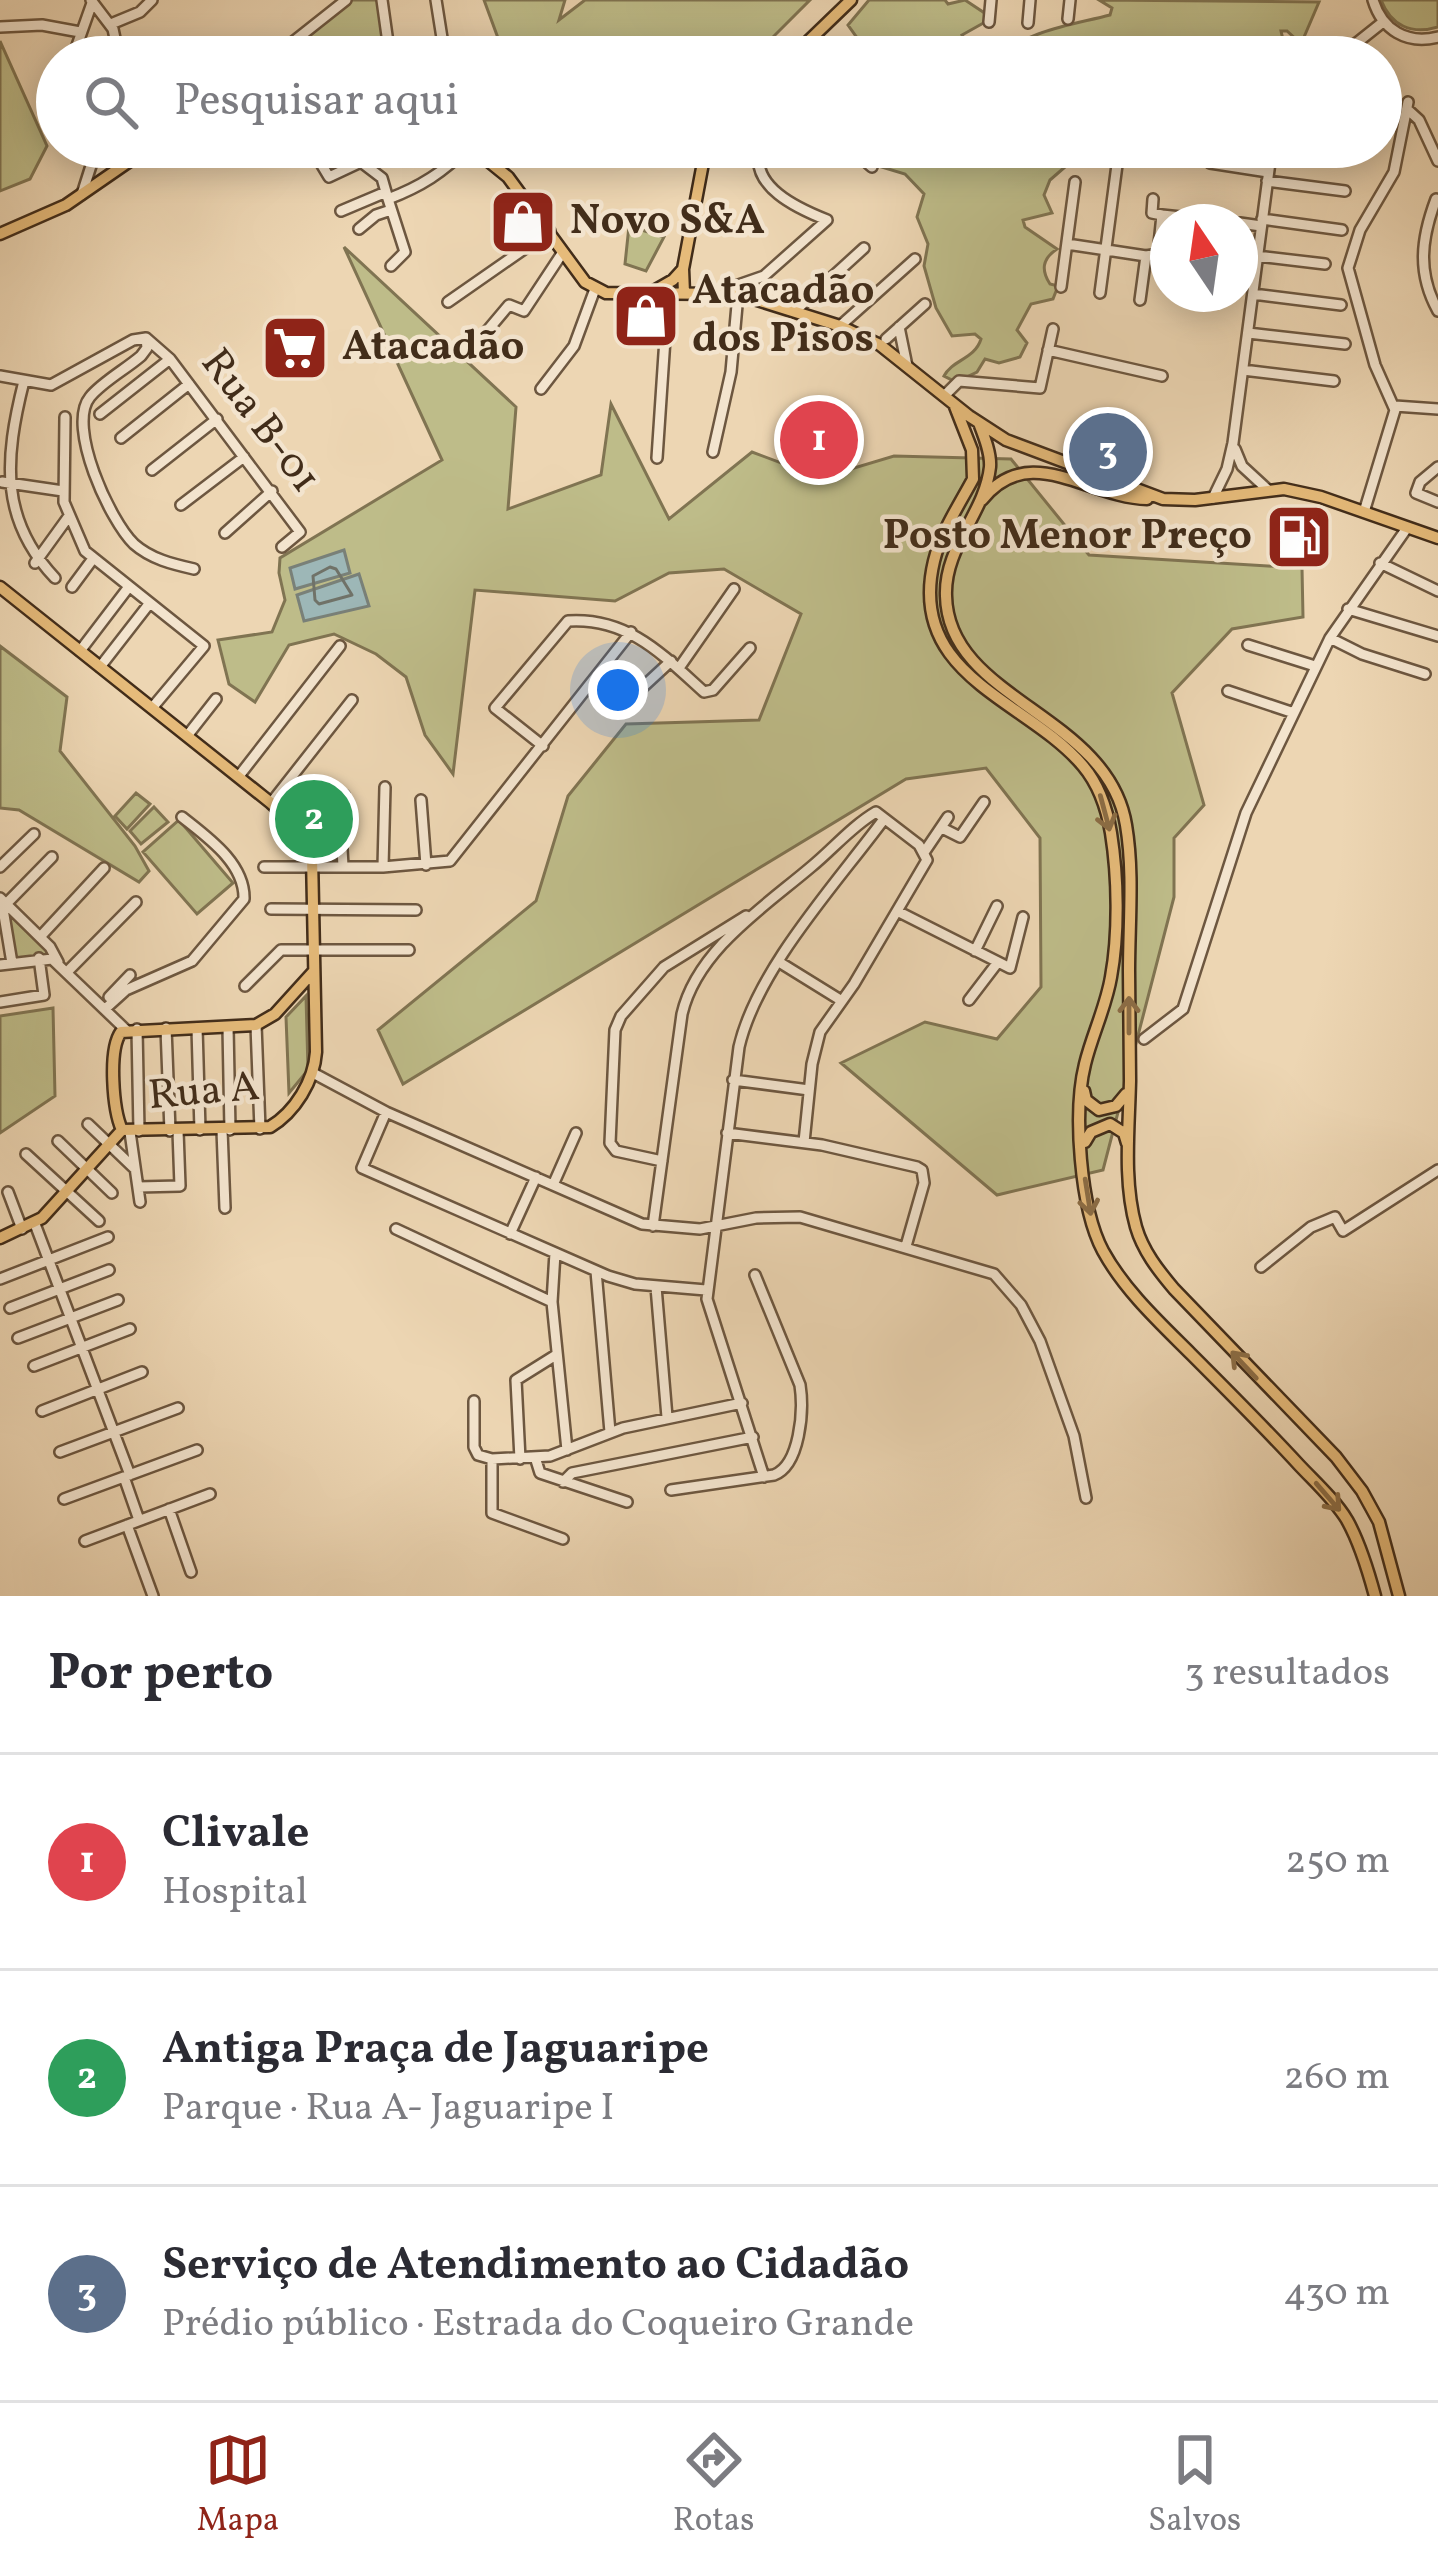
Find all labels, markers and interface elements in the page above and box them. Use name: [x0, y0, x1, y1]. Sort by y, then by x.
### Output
search box: [36, 36, 1402, 168]
icon: search: [78, 69, 144, 135]
text: Pesquisar aqui: [174, 71, 459, 134]
shop icon: Novo S&A: [488, 187, 558, 257]
place label: Novo S&A: [570, 193, 765, 252]
north arrow: [1150, 204, 1258, 312]
place label: Atacadão dos Pisos: [692, 263, 874, 370]
shop icon: Atacadão dos Pisos: [611, 281, 681, 351]
supermarket icon: Atacadão: [260, 313, 330, 383]
place label: Atacadão: [342, 319, 524, 378]
street label: Rua B-01: [185, 338, 333, 506]
pin: 1: [780, 395, 858, 485]
pin: 3: [1069, 407, 1147, 497]
fuel station icon: Posto Menor Preço: [1264, 502, 1334, 572]
place label: Posto Menor Preço: [883, 508, 1252, 567]
your location: [588, 660, 648, 720]
pin: 2: [275, 774, 353, 864]
one-way arrow: [1095, 793, 1117, 831]
one-way arrow: [1118, 996, 1141, 1035]
street label: Rua A: [146, 1059, 262, 1127]
one-way arrow: [1077, 1177, 1100, 1216]
one-way arrow: [1231, 1350, 1259, 1380]
one-way arrow: [1314, 1481, 1341, 1512]
text: Por perto: [48, 1639, 273, 1710]
text: 3 resultados: [1184, 1647, 1390, 1701]
text: Clivale: [162, 1803, 310, 1866]
text: 1: [79, 1835, 95, 1889]
text: 250 m: [1285, 1835, 1390, 1889]
text: Hospital: [162, 1866, 308, 1920]
text: Antiga Praça de Jaguaripe: [162, 2019, 709, 2082]
text: 2: [77, 2051, 97, 2105]
text: 260 m: [1284, 2051, 1390, 2105]
text: Parque · Rua A- Jaguaripe I: [162, 2082, 614, 2136]
text: Serviço de Atendimento ao Cidadão: [162, 2235, 909, 2298]
text: 3: [77, 2267, 97, 2321]
text: 430 m: [1283, 2267, 1390, 2321]
text: Prédio público · Estrada do Coqueiro Grande: [162, 2298, 914, 2352]
tab: Mapa: [197, 2427, 279, 2545]
tab: Rotas: [673, 2427, 754, 2545]
tab: Salvos: [1148, 2427, 1241, 2545]

